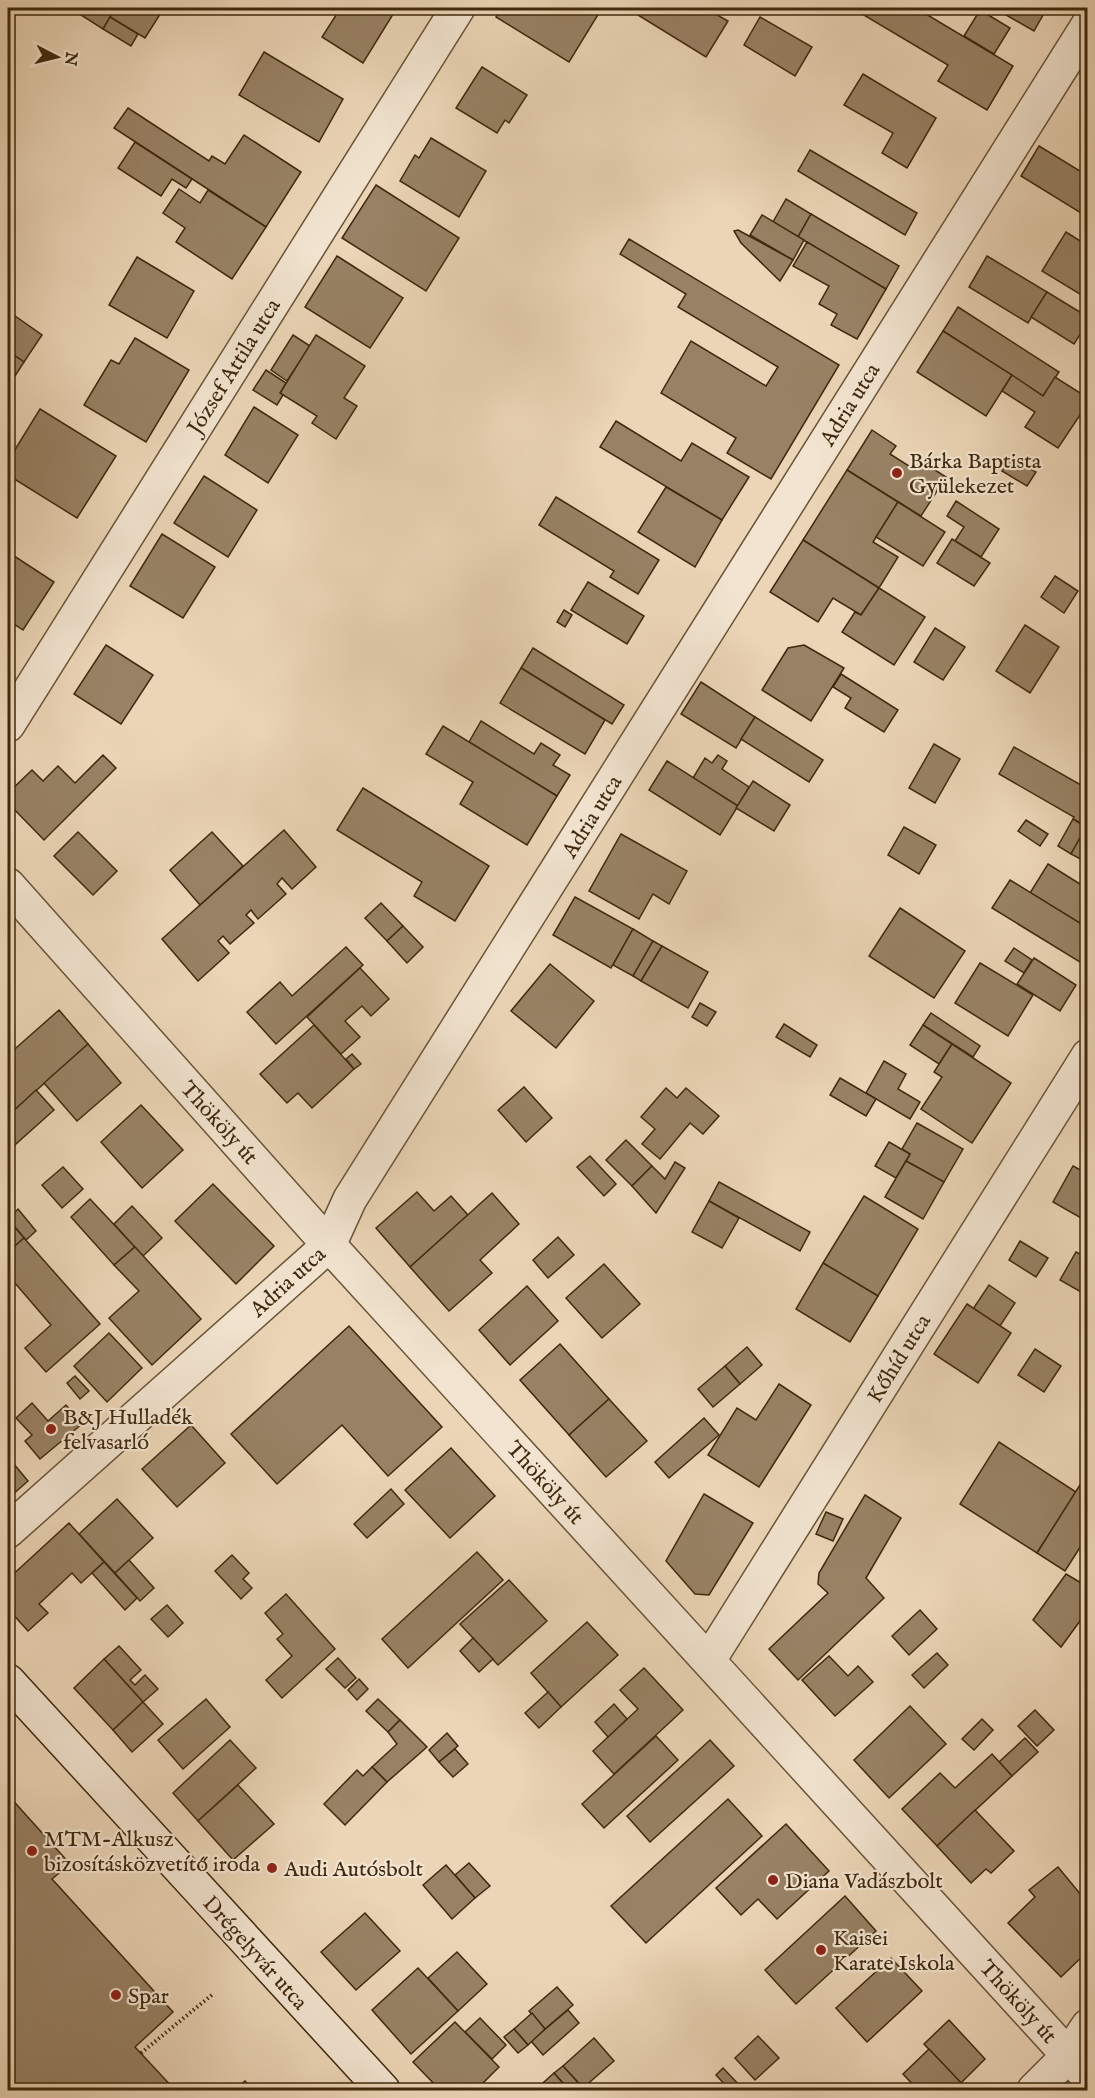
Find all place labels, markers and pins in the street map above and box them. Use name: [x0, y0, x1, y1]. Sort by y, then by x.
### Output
place label: Bárka Baptista Gyülekezet: [909, 448, 1042, 501]
marker: Bárka Baptista Gyülekezet: [890, 466, 904, 480]
place label: B&J Hulladék felvasarló: [63, 1404, 193, 1457]
marker: B&J Hulladék felvasarló: [44, 1422, 58, 1436]
place label: MTM-Alkusz bizosításközvetítő iroda: [44, 1826, 260, 1879]
marker: MTM-Alkusz bizosításközvetítő iroda: [25, 1844, 39, 1858]
place label: Audi Autósbolt: [283, 1856, 424, 1884]
marker: Audi Autósbolt: [265, 1861, 279, 1875]
place label: Diana Vadászbolt: [785, 1868, 943, 1896]
marker: Diana Vadászbolt: [766, 1873, 780, 1887]
place label: Kaisei Karate Iskola: [833, 1925, 955, 1978]
marker: Kaisei Karate Iskola: [814, 1943, 828, 1957]
place label: Spar: [128, 1983, 169, 2011]
marker: Spar: [109, 1988, 123, 2002]

